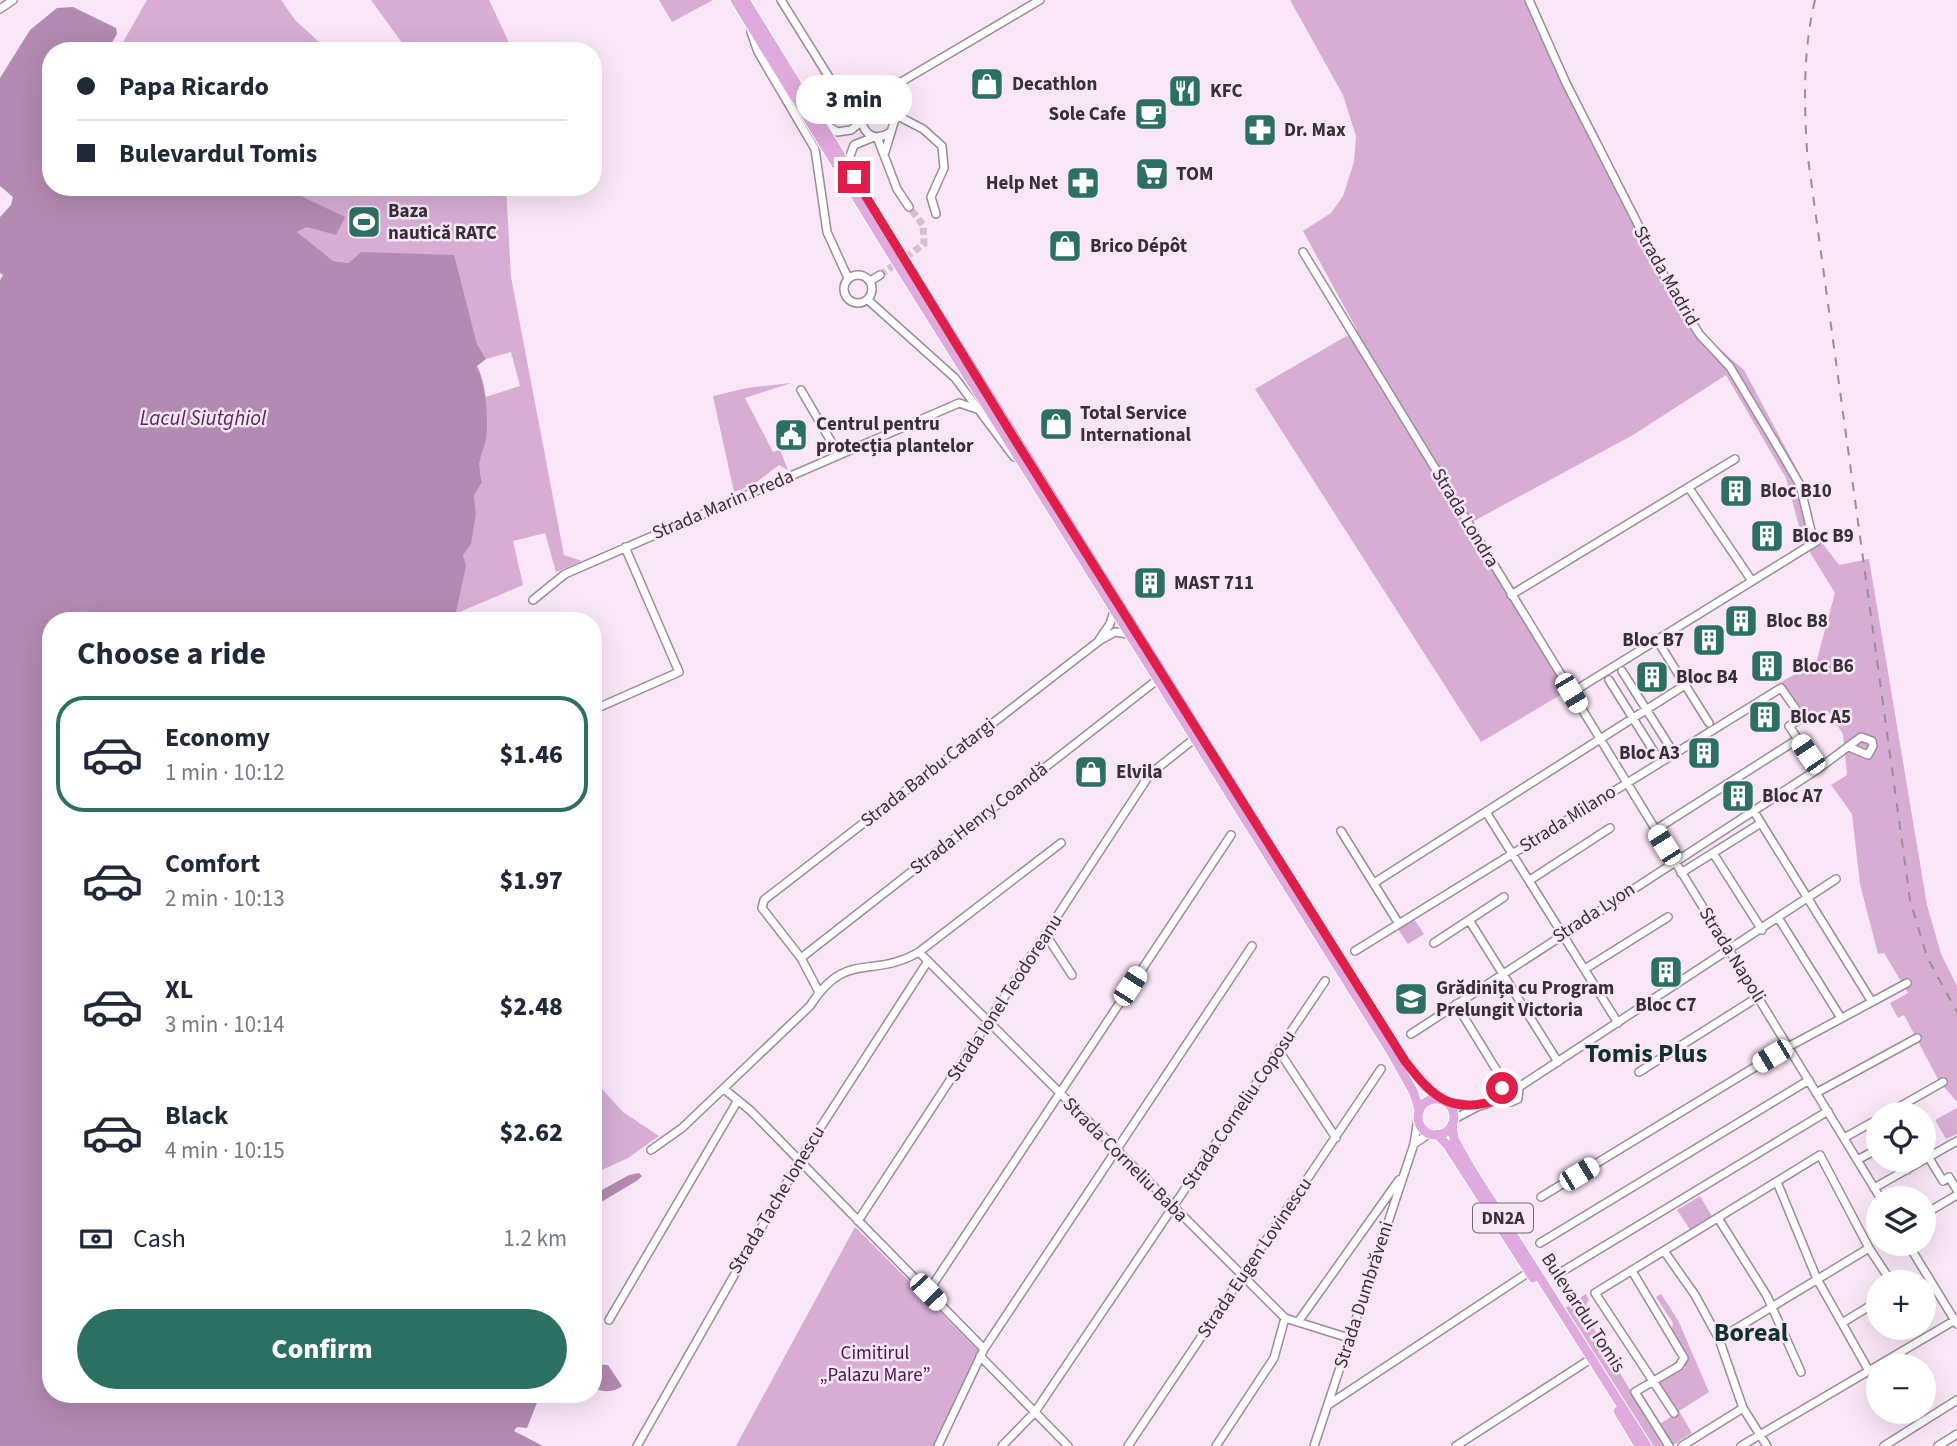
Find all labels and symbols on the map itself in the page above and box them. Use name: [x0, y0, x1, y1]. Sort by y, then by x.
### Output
shop icon: Decathlon: [968, 65, 1006, 103]
place label: Decathlon: [1012, 71, 1097, 98]
restaurant icon: KFC: [1166, 72, 1204, 110]
callout: 3 min: [796, 76, 912, 124]
place label: KFC: [1210, 78, 1243, 105]
cafe icon: Sole Cafe: [1132, 95, 1170, 133]
place label: Sole Cafe: [1049, 101, 1126, 128]
pharmacy icon: Dr. Max: [1241, 111, 1279, 149]
place label: Dr. Max: [1284, 117, 1346, 144]
supermarket icon: TOM: [1133, 155, 1171, 193]
route end: [838, 161, 870, 193]
place label: TOM: [1176, 161, 1214, 188]
pharmacy icon: Help Net: [1064, 164, 1102, 202]
place label: Help Net: [986, 170, 1058, 197]
place label: Baza nautică RATC: [388, 198, 497, 247]
sports icon: Baza nautică RATC: [345, 203, 383, 241]
street label: Strada Madrid: [1626, 221, 1706, 331]
shop icon: Brico Dépôt: [1046, 227, 1084, 265]
place label: Brico Dépôt: [1090, 233, 1187, 260]
place label: Total Service International: [1080, 400, 1191, 449]
water label: Lacul Siutghiol: [140, 403, 267, 433]
shop icon: Total Service International: [1037, 405, 1075, 443]
place label: Centrul pentru protecția plantelor: [816, 411, 974, 460]
public building icon: Centrul pentru protecția plantelor: [772, 416, 810, 454]
street label: Strada Marin Preda: [648, 463, 798, 547]
street label: Strada Londra: [1425, 463, 1505, 573]
building icon: Bloc B10: [1717, 472, 1755, 510]
place label: Bloc B10: [1760, 478, 1832, 505]
building icon: Bloc B9: [1748, 517, 1786, 555]
place label: Bloc B9: [1792, 523, 1854, 550]
building icon: MAST 711: [1131, 564, 1169, 602]
place label: MAST 711: [1174, 570, 1254, 597]
building icon: Bloc B8: [1722, 602, 1760, 640]
place label: Bloc B8: [1766, 608, 1828, 635]
building icon: Bloc B7: [1690, 621, 1728, 659]
place label: Bloc B7: [1622, 627, 1684, 654]
building icon: Bloc B6: [1748, 647, 1786, 685]
place label: Bloc B6: [1792, 653, 1854, 680]
building icon: Bloc B4: [1633, 658, 1671, 696]
place label: Bloc B4: [1676, 664, 1738, 691]
car: [1552, 670, 1591, 716]
building icon: Bloc A5: [1746, 698, 1784, 736]
place label: Bloc A5: [1790, 704, 1851, 731]
street label: Strada Barbu Catargi: [855, 712, 1001, 834]
car: [1788, 731, 1829, 777]
building icon: Bloc A3: [1685, 734, 1723, 772]
place label: Bloc A3: [1619, 740, 1680, 767]
shop icon: Elvila: [1072, 753, 1110, 791]
street label: Strada Henry Coandă: [904, 756, 1054, 882]
place label: Elvila: [1116, 759, 1162, 786]
building icon: Bloc A7: [1719, 777, 1757, 815]
street label: Strada Milano: [1514, 779, 1622, 859]
place label: Bloc A7: [1762, 783, 1823, 810]
car: [1644, 822, 1685, 868]
street label: Strada Lyon: [1547, 876, 1641, 950]
street label: Strada Napoli: [1692, 902, 1772, 1008]
street label: Strada Ionel Teodoreanu: [941, 909, 1069, 1087]
building icon: Bloc C7: [1647, 953, 1685, 991]
car: [1110, 963, 1151, 1009]
place label: Grădinița cu Program Prelungit Victoria: [1436, 975, 1614, 1024]
school or university icon: Grădinița cu Program Prelungit Victoria: [1392, 980, 1430, 1018]
place label: Bloc C7: [1635, 992, 1697, 1019]
street label: Strada Corneliu Coposu: [1175, 1025, 1303, 1195]
district label: Tomis Plus: [1585, 1035, 1707, 1072]
car: [1749, 1036, 1796, 1076]
route start: [1486, 1072, 1518, 1104]
street label: Strada Corneliu Baba: [1056, 1091, 1194, 1229]
street label: Strada Tache Ionescu: [722, 1121, 832, 1279]
car: [1556, 1154, 1603, 1194]
street label: Strada Eugen Lovinescu: [1191, 1172, 1319, 1344]
road number: DN2A: [1473, 1204, 1533, 1232]
street label: Strada Dumbrăveni: [1328, 1218, 1400, 1372]
street label: Bulevardul Tomis: [1534, 1248, 1632, 1378]
car: [906, 1270, 951, 1314]
district label: Boreal: [1714, 1314, 1789, 1351]
park label: Cimitirul „Palazu Mare”: [819, 1340, 931, 1389]

